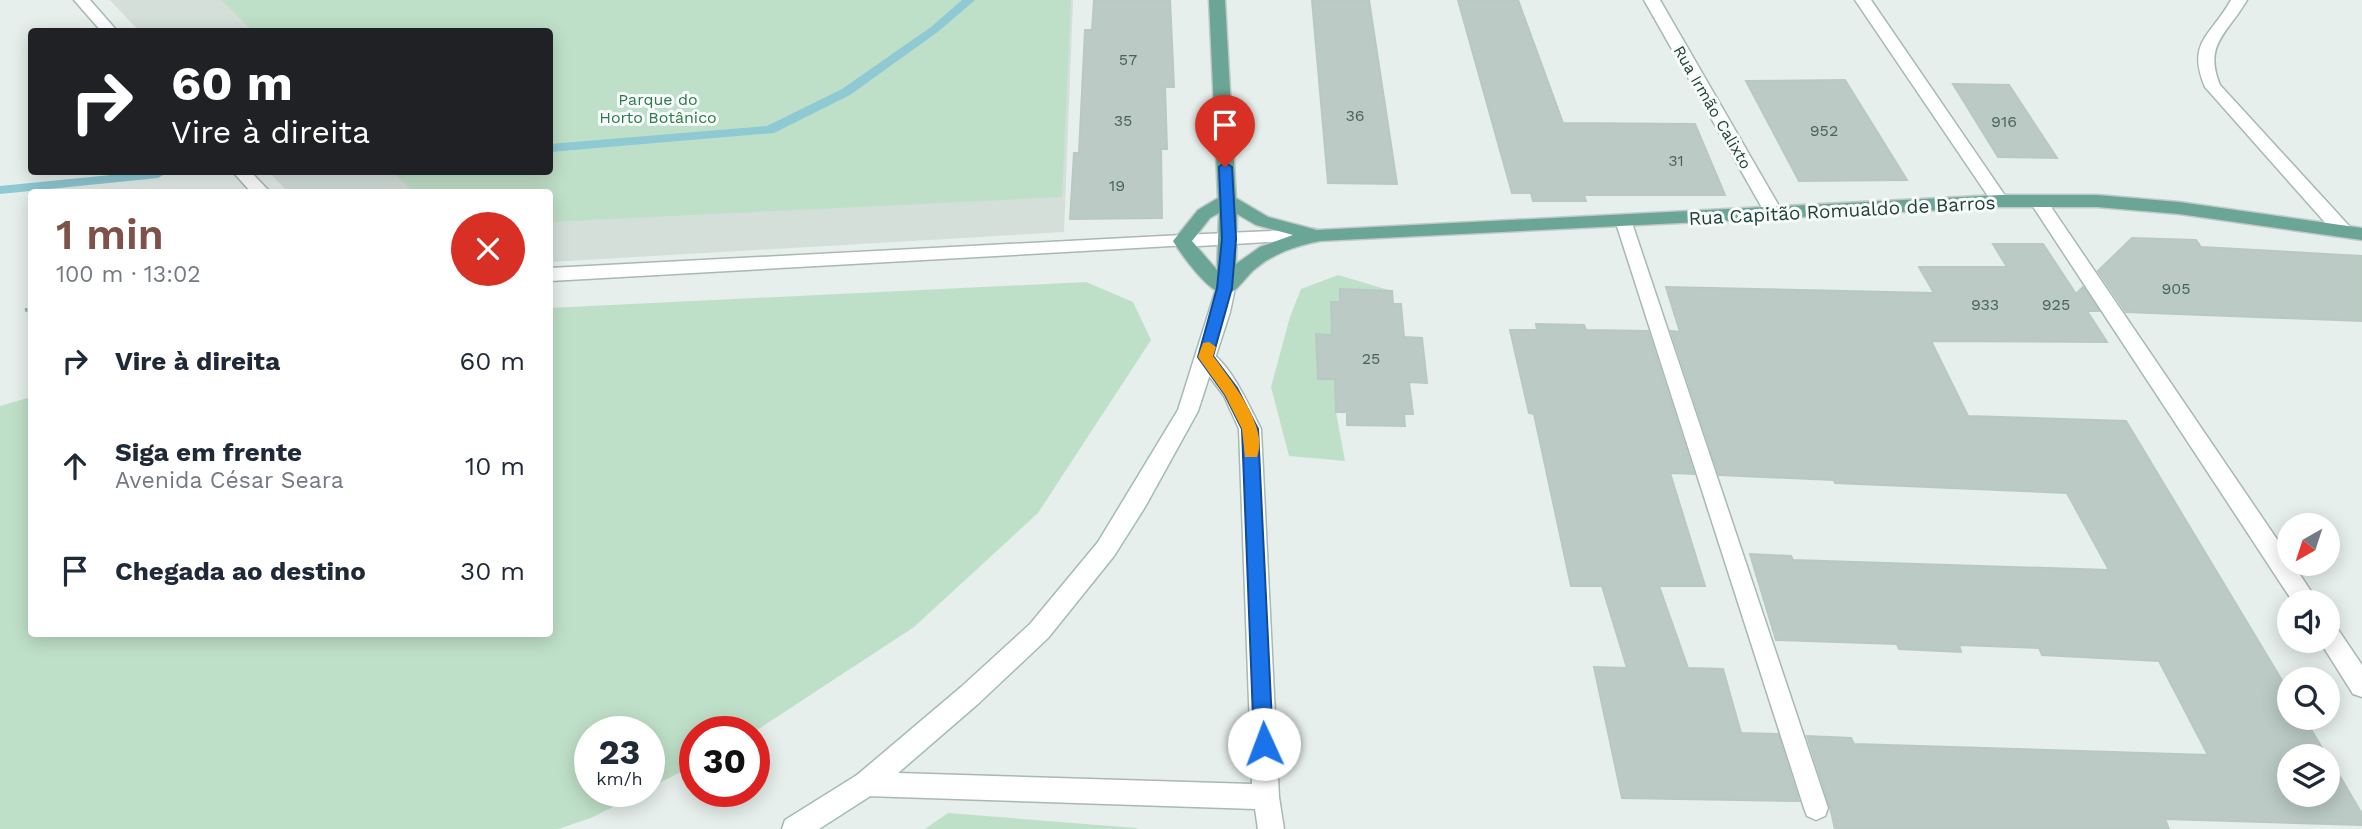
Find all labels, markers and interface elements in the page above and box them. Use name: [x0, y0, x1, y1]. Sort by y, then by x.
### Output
street label: Rua Irmão Calixto: [1670, 42, 1756, 172]
house number: 57: [1119, 50, 1137, 69]
text: 60 m: [171, 54, 293, 112]
icon: right: [56, 56, 147, 147]
park label: Parque do Horto Botânico: [599, 90, 717, 127]
pin: [1195, 95, 1255, 167]
icon: arrive: [1206, 106, 1244, 144]
house number: 36: [1345, 106, 1365, 125]
house number: 35: [1114, 111, 1132, 130]
house number: 916: [1991, 112, 2017, 131]
text: Vire à direita: [171, 113, 370, 151]
house number: 952: [1810, 121, 1838, 140]
house number: 31: [1668, 151, 1684, 170]
house number: 19: [1109, 176, 1125, 195]
street label: Rua Capitão Romualdo de Barros: [1688, 191, 1996, 230]
text: 1 min: [56, 210, 164, 259]
button: close: [451, 212, 525, 286]
text: 100 m · 13:02: [56, 261, 201, 288]
house number: 905: [2161, 279, 2191, 298]
house number: 933: [1971, 295, 1999, 314]
house number: 925: [2042, 295, 2070, 314]
icon: right: [56, 342, 94, 380]
text: Vire à direita: [115, 346, 280, 376]
text: 60 m: [459, 346, 525, 376]
house number: 25: [1362, 349, 1380, 368]
text: Siga em frente: [115, 437, 302, 467]
icon: ahead: [56, 447, 94, 485]
text: 10 m: [465, 451, 525, 481]
text: Avenida César Seara: [115, 467, 344, 494]
north arrow: [2277, 513, 2340, 576]
map controls: [2277, 513, 2340, 807]
icon: arrive: [56, 552, 94, 590]
text: Chegada ao destino: [115, 556, 366, 586]
text: 30 m: [460, 556, 525, 586]
button: sound: [2277, 590, 2340, 653]
button: search: [2277, 667, 2340, 730]
position arrow: [1227, 707, 1301, 781]
speed limit sign: 30: [679, 716, 770, 807]
text: 23: [599, 731, 640, 773]
button: layers: [2277, 744, 2340, 807]
text: km/h: [596, 768, 643, 789]

